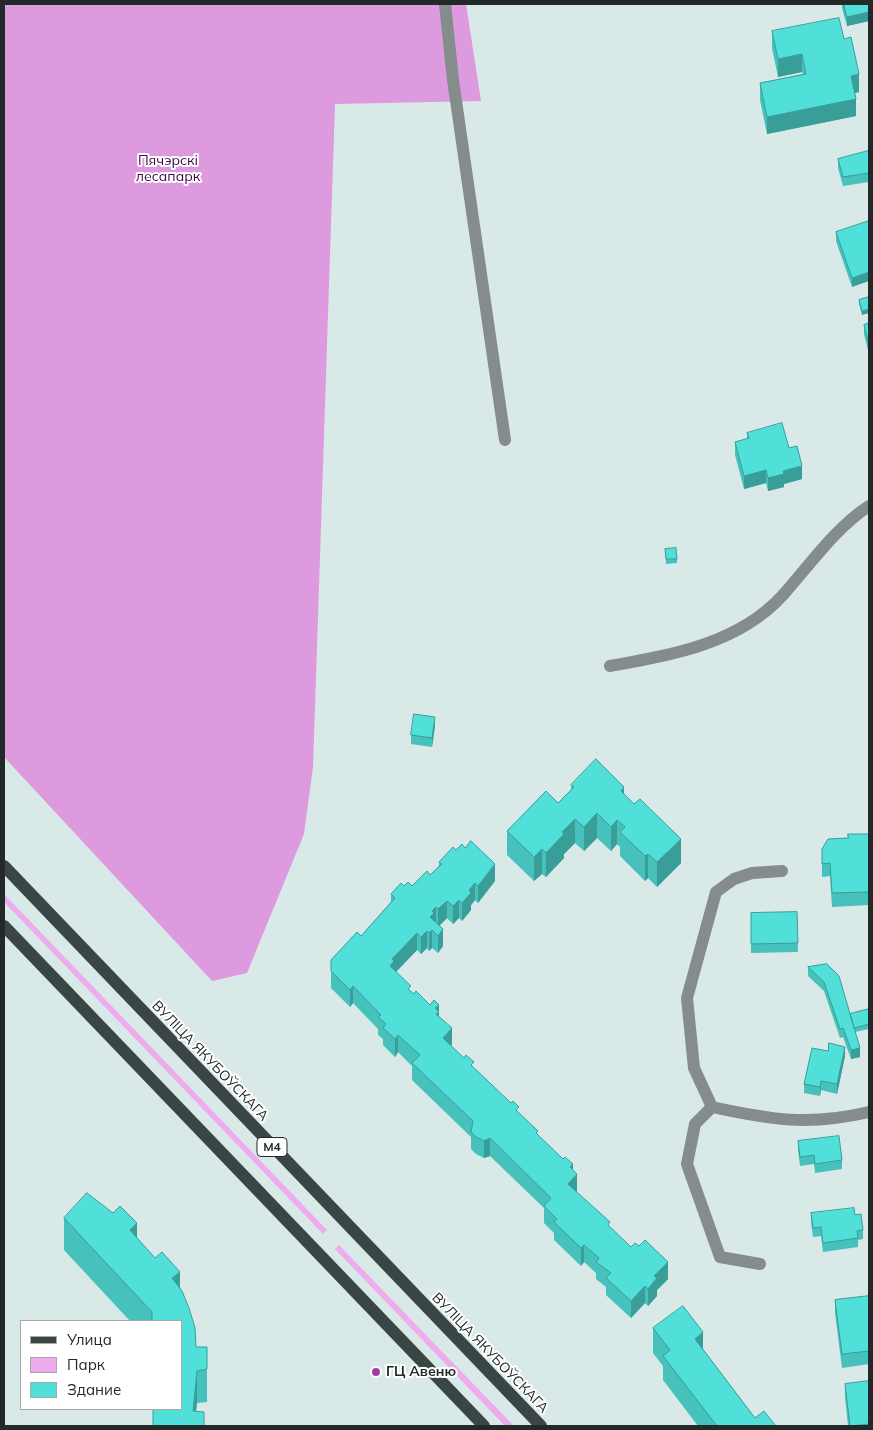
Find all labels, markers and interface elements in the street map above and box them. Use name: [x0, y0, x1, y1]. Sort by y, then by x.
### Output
park label: Пячэрскі лесапарк: [136, 153, 200, 186]
street label: ВУЛІЦА ЯКУБОЎСКАГА: [148, 997, 272, 1125]
road number: М4: [257, 1138, 287, 1156]
street label: ВУЛІЦА ЯКУБОЎСКАГА: [428, 1289, 552, 1417]
legend: [20, 1320, 182, 1410]
text: Улица: [67, 1330, 112, 1349]
text: Парк: [67, 1355, 105, 1374]
place label: ГЦ Авеню: [386, 1364, 456, 1380]
marker: ГЦ Авеню: [370, 1366, 382, 1378]
text: Здание: [67, 1380, 121, 1399]

